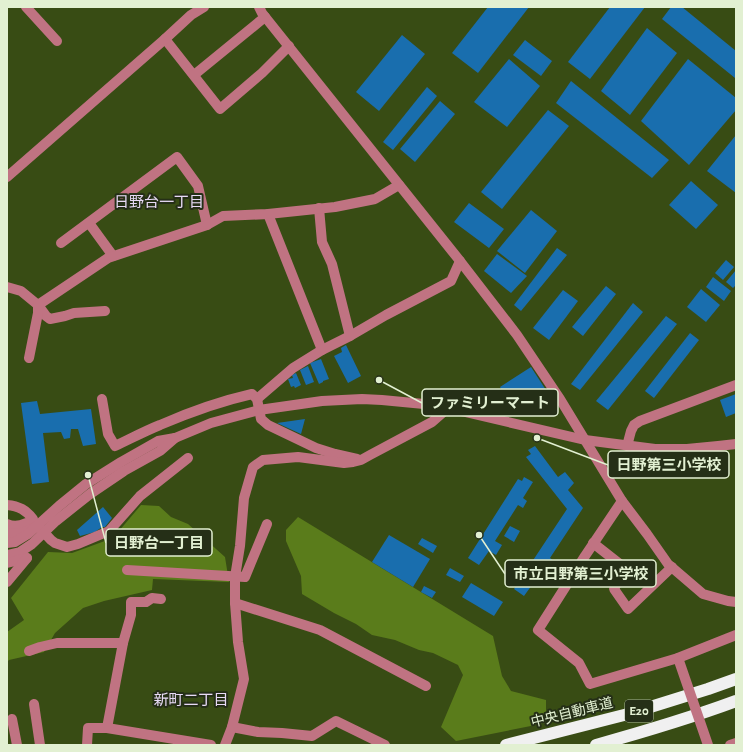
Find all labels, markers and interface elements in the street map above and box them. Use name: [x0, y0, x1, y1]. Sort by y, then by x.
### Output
district label: 日野台一丁目: [114, 194, 204, 210]
callout: ファミリーマート: [422, 389, 558, 416]
text: ファミリーマート: [430, 396, 550, 411]
callout: 日野第三小学校: [608, 451, 729, 478]
text: 日野第三小学校: [616, 457, 722, 473]
callout: 日野台一丁目: [106, 529, 212, 556]
text: 日野台一丁目: [114, 535, 204, 551]
callout: 市立日野第三小学校: [505, 560, 656, 587]
text: 市立日野第三小学校: [513, 566, 649, 582]
district label: 新町二丁目: [153, 692, 229, 708]
street label: 中央自動車道: [529, 695, 614, 730]
road number: E20: [625, 700, 653, 722]

